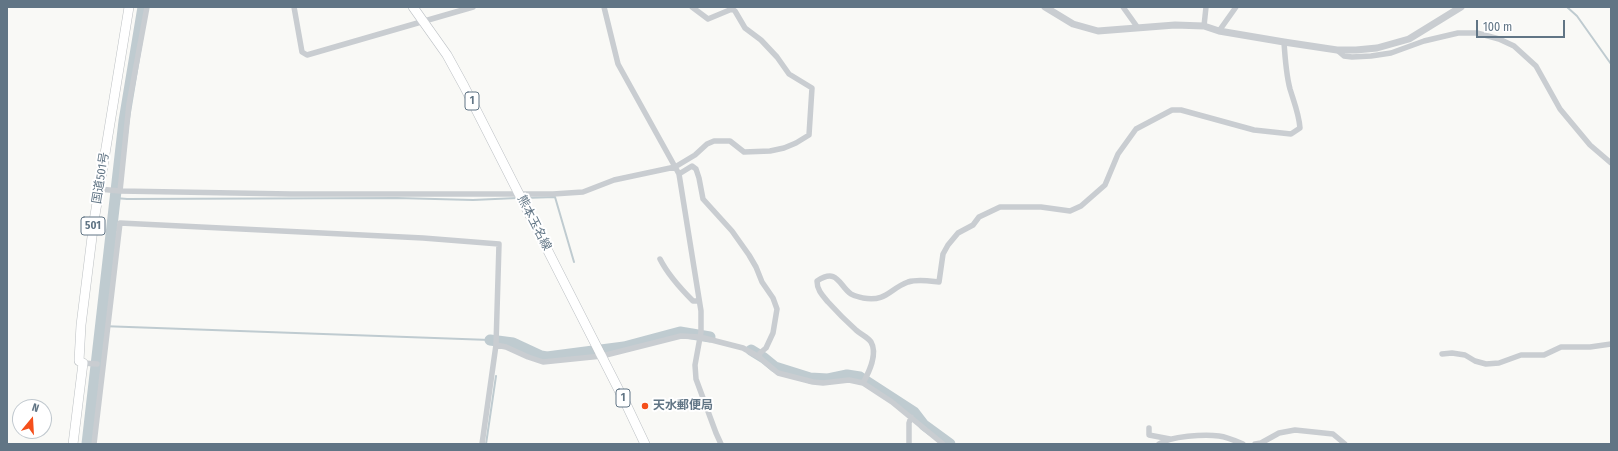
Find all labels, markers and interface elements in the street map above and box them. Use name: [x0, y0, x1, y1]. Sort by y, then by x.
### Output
scale bar: [1478, 12, 1567, 38]
text: 100 m: [1483, 20, 1512, 34]
road number: 1: [465, 92, 479, 110]
street label: 国道501号: [90, 151, 112, 205]
street label: 熊本玉名線: [514, 193, 554, 253]
road number: 501: [81, 217, 105, 235]
road number: 1: [616, 389, 630, 407]
north arrow: [12, 399, 52, 439]
place label: 天水郵便局: [653, 399, 713, 413]
text: N: [30, 401, 41, 415]
marker: 天水郵便局: [640, 401, 650, 411]

